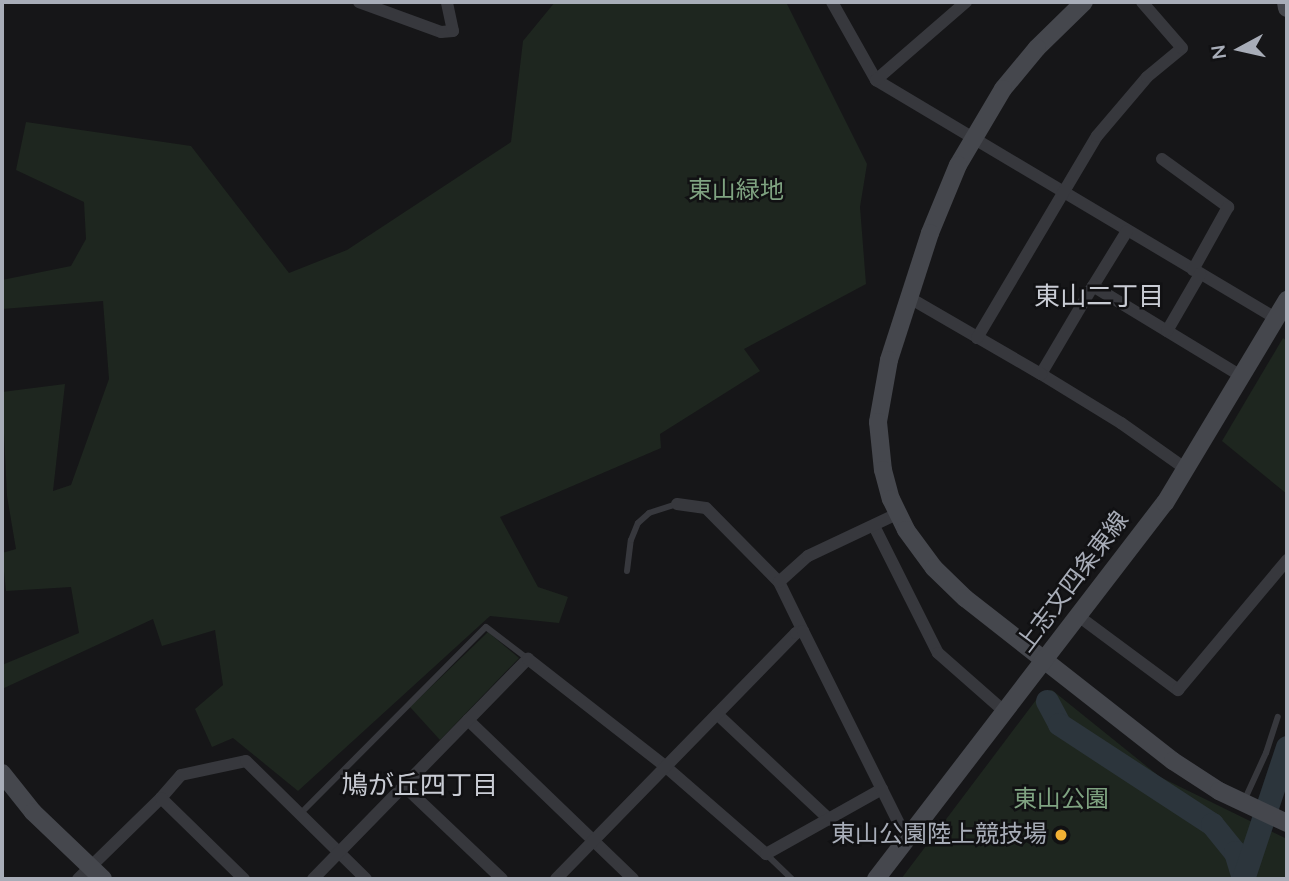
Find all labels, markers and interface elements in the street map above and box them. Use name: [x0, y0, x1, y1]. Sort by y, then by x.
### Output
north arrow: [1205, 14, 1275, 84]
text: N: [1205, 43, 1233, 61]
park label: 東山緑地: [688, 177, 784, 205]
district label: 東山二丁目: [1034, 281, 1164, 313]
street label: 上志文四条東線: [1011, 506, 1135, 658]
district label: 鳩が丘四丁目: [342, 770, 498, 802]
park label: 東山公園: [1013, 786, 1109, 814]
place label: 東山公園陸上競技場: [831, 821, 1047, 849]
marker: 東山公園陸上競技場: [1053, 827, 1069, 843]

